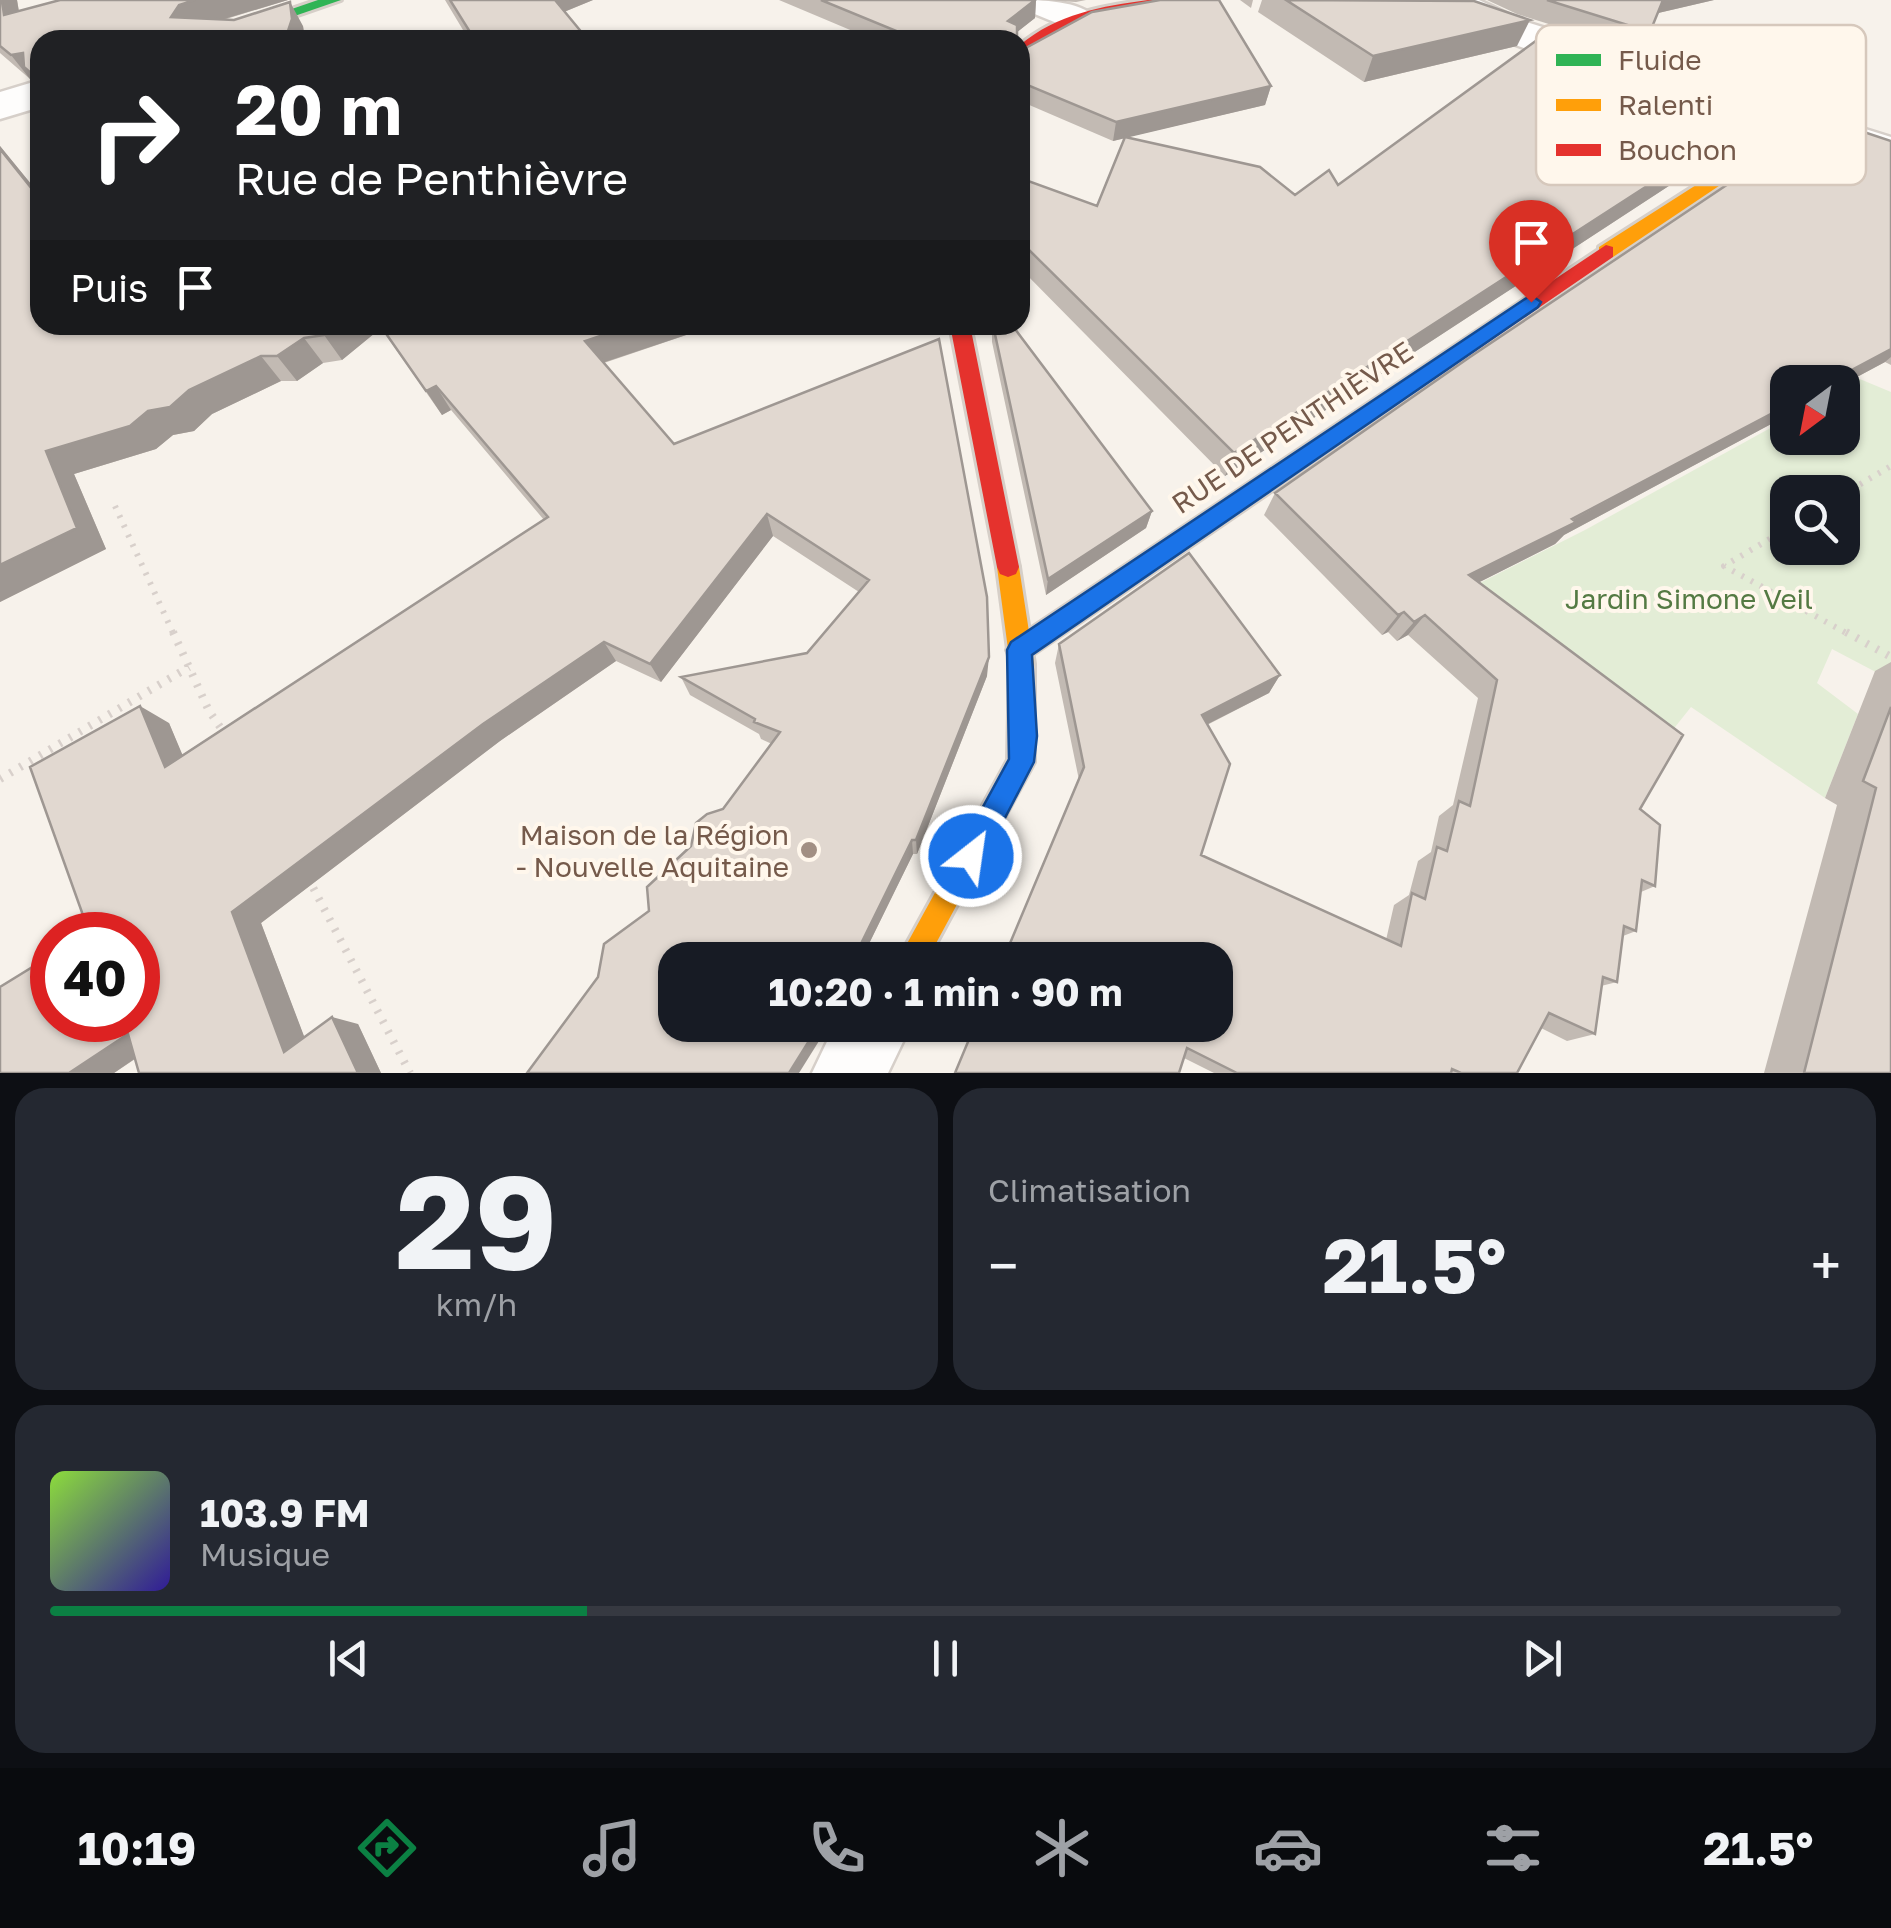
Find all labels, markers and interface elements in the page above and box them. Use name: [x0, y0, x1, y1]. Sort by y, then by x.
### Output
legend: [1536, 25, 1866, 185]
text: Fluide: [1618, 43, 1702, 76]
text: 20 m: [235, 66, 402, 150]
icon: right: [70, 70, 200, 200]
text: Ralenti: [1618, 88, 1713, 121]
text: Bouchon: [1618, 133, 1737, 166]
text: Rue de Penthièvre: [235, 151, 628, 205]
pin: [1489, 200, 1574, 303]
icon: arrive: [1504, 215, 1559, 270]
icon: arrive: [168, 260, 223, 315]
text: Puis: [70, 265, 148, 310]
street label: RUE DE PENTHIÈVRE: [1165, 334, 1419, 520]
north arrow: [1770, 365, 1860, 455]
map controls: [1770, 365, 1860, 565]
button: search: [1770, 475, 1860, 565]
park label: Jardin Simone Veil: [1565, 582, 1813, 615]
position arrow: [919, 804, 1023, 908]
place label: Maison de la Région - Nouvelle Aquitaine: [516, 818, 789, 883]
marker: Maison de la Région - Nouvelle Aquitaine: [798, 839, 820, 861]
speed limit sign: 40: [30, 912, 160, 1042]
text: 10:20 · 1 min · 90 m: [769, 969, 1122, 1014]
text: 29: [396, 1142, 557, 1298]
text: Climatisation: [988, 1171, 1191, 1209]
text: 21.5°: [1323, 1219, 1506, 1310]
text: −: [988, 1232, 1018, 1298]
text: +: [1811, 1232, 1841, 1298]
text: km/h: [436, 1285, 517, 1323]
text: 103.9 FM: [200, 1490, 370, 1535]
text: Musique: [200, 1535, 330, 1573]
icon: previous: [321, 1631, 376, 1686]
icon: pause: [918, 1631, 973, 1686]
icon: next: [1515, 1631, 1570, 1686]
icon: directions: [352, 1813, 422, 1883]
icon: music: [577, 1813, 647, 1883]
icon: phone: [802, 1813, 872, 1883]
icon: climate: [1027, 1813, 1097, 1883]
icon: car: [1253, 1813, 1323, 1883]
icon: filters: [1478, 1813, 1548, 1883]
text: 10:19: [78, 1821, 196, 1875]
text: 21.5°: [1703, 1821, 1813, 1875]

